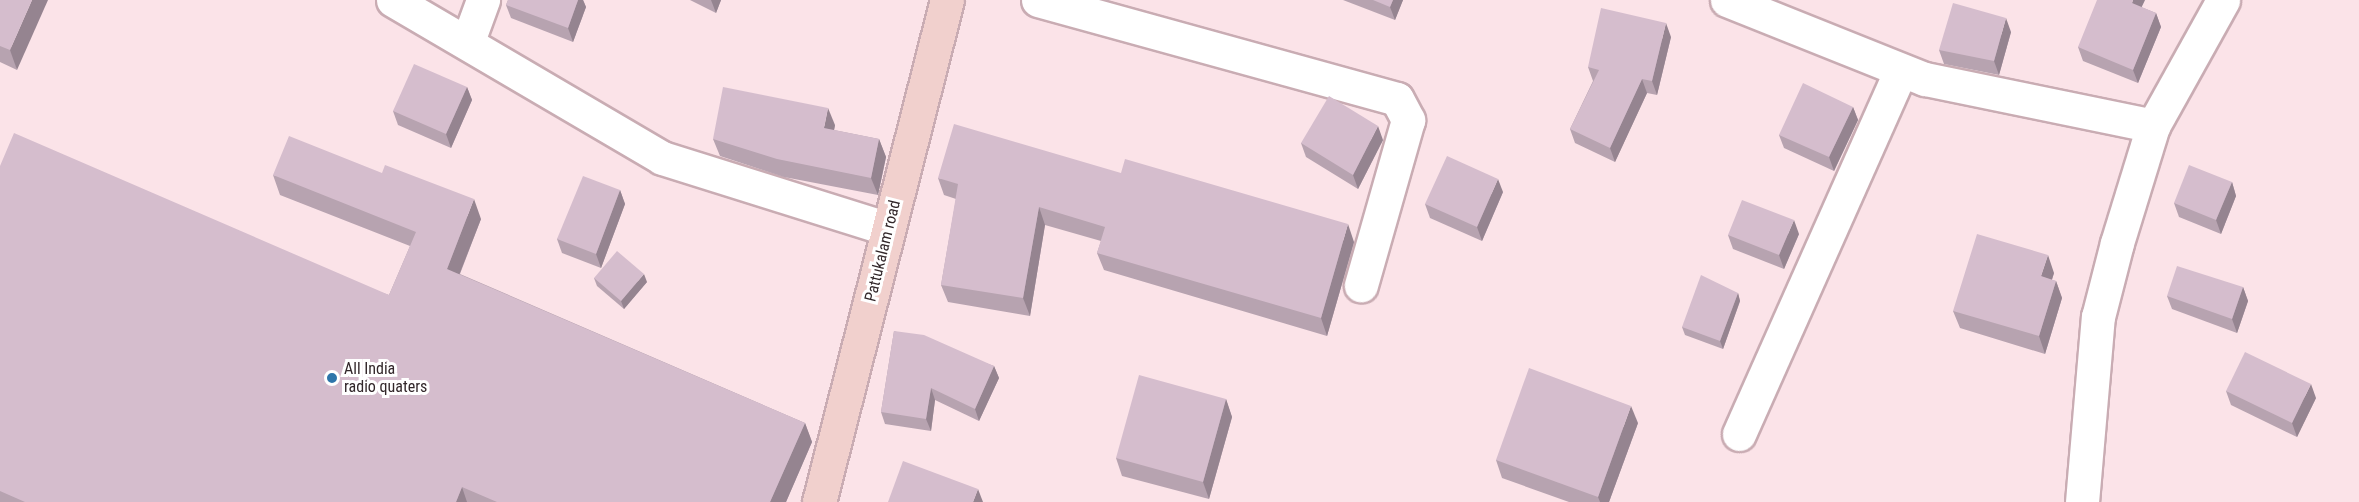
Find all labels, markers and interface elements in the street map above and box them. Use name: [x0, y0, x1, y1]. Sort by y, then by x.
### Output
street label: Pattukalam road: [861, 198, 905, 304]
place label: All India radio quaters: [344, 359, 427, 397]
marker: All India radio quaters: [325, 371, 339, 385]

